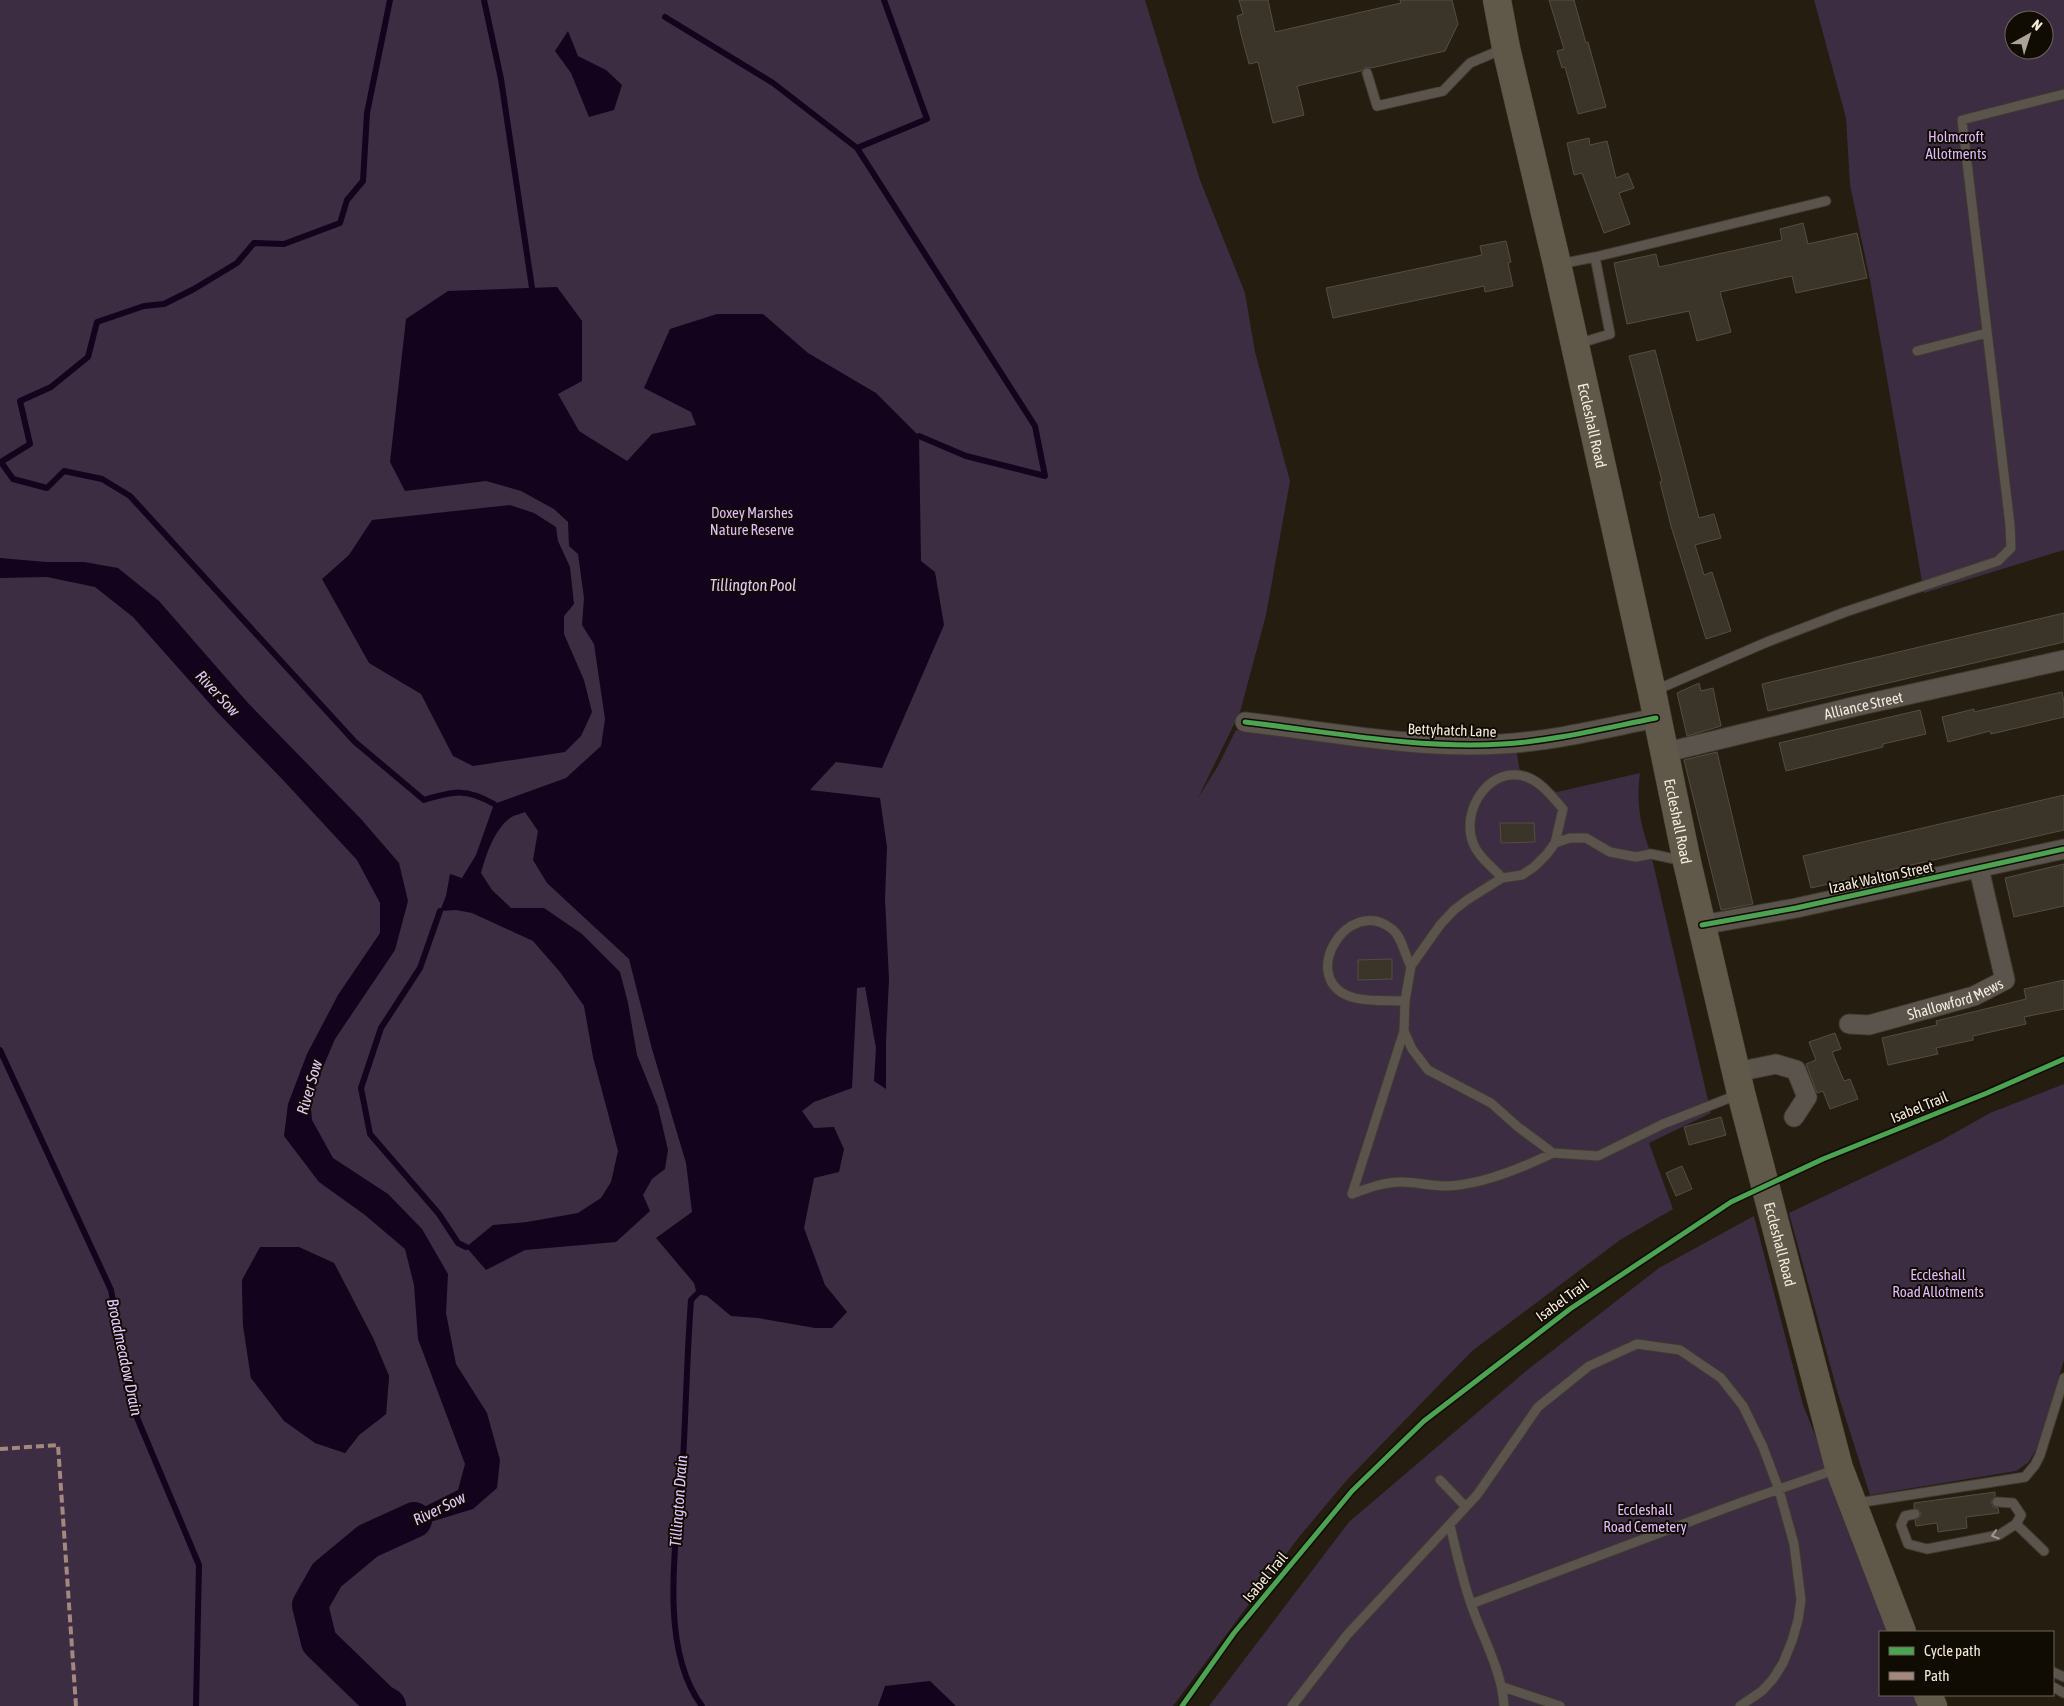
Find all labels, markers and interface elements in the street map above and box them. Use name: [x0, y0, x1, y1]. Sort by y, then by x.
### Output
north arrow: [2004, 10, 2054, 60]
text: N: [2029, 16, 2045, 34]
park label: Holmcroft Allotments: [1925, 128, 1987, 162]
street label: Eccleshall Road: [1575, 381, 1610, 469]
park label: Doxey Marshes Nature Reserve: [710, 504, 794, 538]
water label: Tillington Pool: [710, 576, 796, 595]
water label: River Sow: [192, 666, 244, 720]
street label: Alliance Street: [1822, 688, 1904, 722]
street label: Bettyhatch Lane: [1407, 720, 1497, 740]
street label: Eccleshall Road: [1662, 777, 1696, 865]
street label: Izaak Walton Street: [1827, 858, 1935, 896]
street label: Shallowford Mews: [1905, 974, 2006, 1023]
water label: River Sow: [293, 1057, 325, 1116]
street label: Isabel Trail: [1888, 1088, 1950, 1126]
street label: Eccleshall Road: [1761, 1200, 1800, 1288]
park label: Eccleshall Road Allotments: [1892, 1266, 1984, 1300]
street label: Isabel Trail: [1533, 1275, 1591, 1325]
water label: Broadmeadow Drain: [104, 1297, 146, 1417]
water label: Tillington Drain: [666, 1454, 691, 1548]
water label: River Sow: [410, 1487, 468, 1528]
park label: Eccleshall Road Cemetery: [1603, 1501, 1687, 1535]
one-way arrow: [1991, 1530, 2000, 1540]
street label: Isabel Trail: [1239, 1548, 1291, 1606]
legend: [1879, 1631, 2054, 1696]
text: Cycle path: [1924, 1642, 1981, 1659]
text: Path: [1924, 1667, 1950, 1684]

